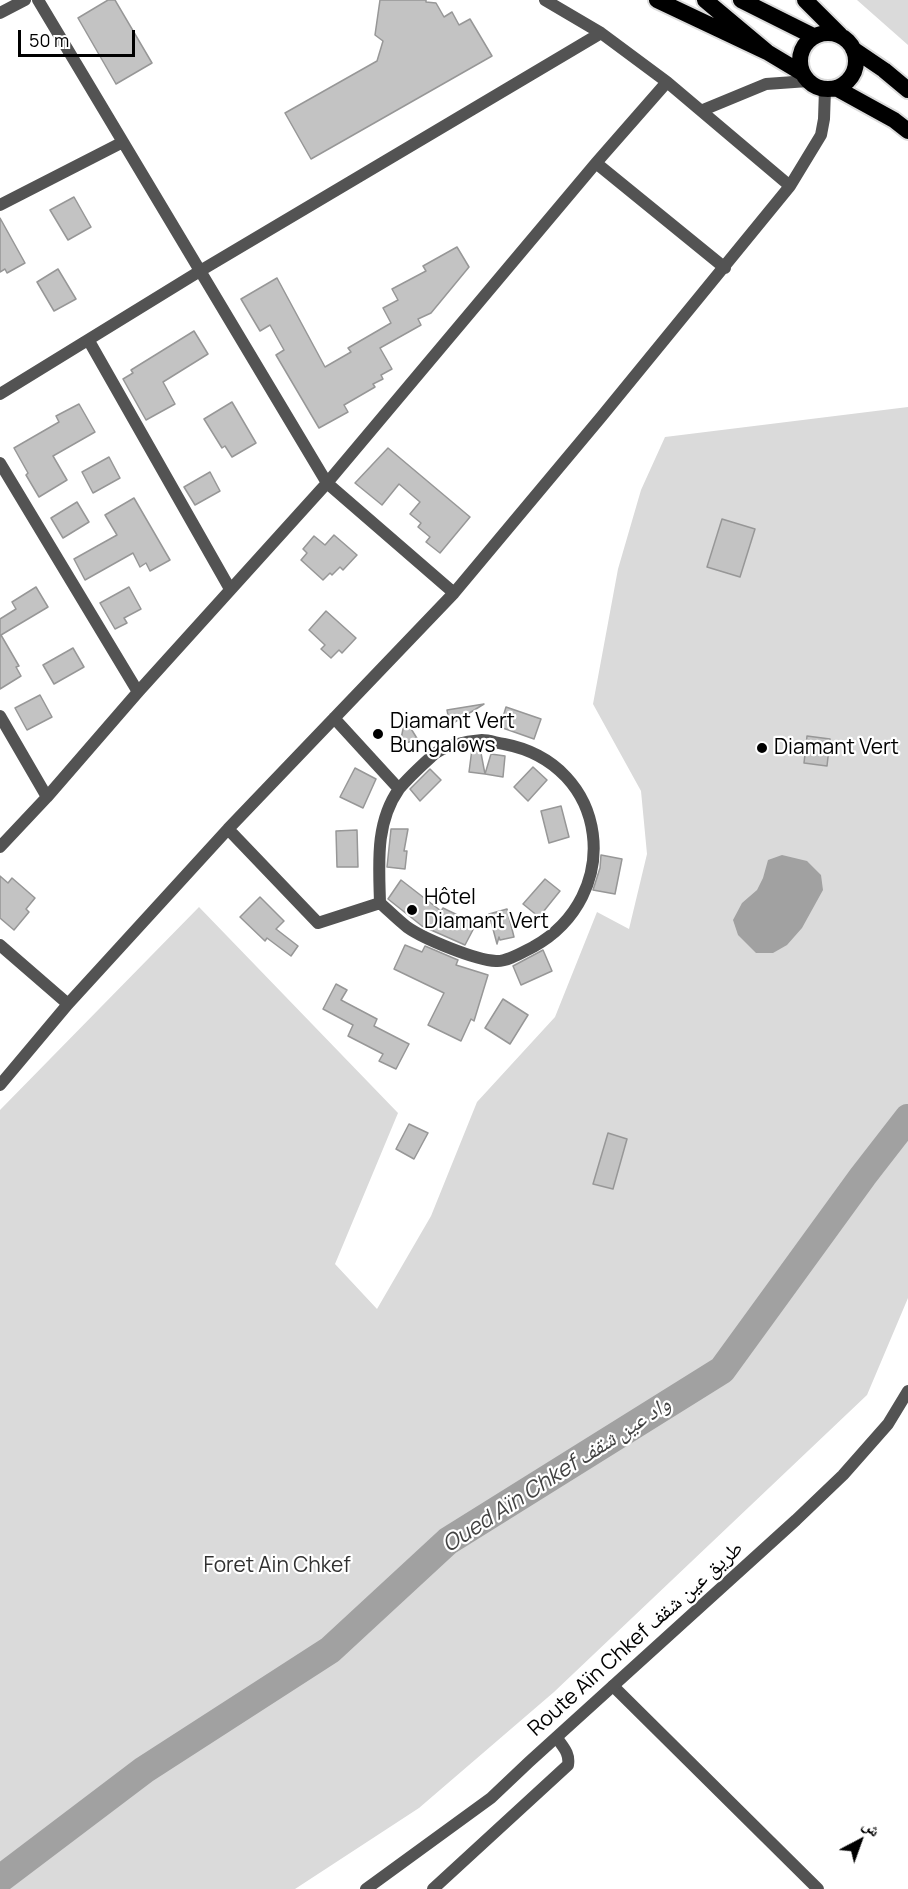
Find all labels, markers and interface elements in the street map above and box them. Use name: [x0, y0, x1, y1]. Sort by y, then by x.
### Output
scale bar: [21, 18, 138, 56]
text: 50 m: [29, 28, 69, 52]
place label: Diamant Vert Bungalows: [390, 709, 515, 759]
marker: Diamant Vert Bungalows: [371, 727, 385, 741]
place label: Diamant Vert: [774, 735, 899, 761]
marker: Diamant Vert: [755, 741, 769, 755]
place label: Hôtel Diamant Vert: [424, 885, 549, 935]
marker: Hôtel Diamant Vert: [405, 903, 419, 917]
water label: Oued Aïn Chkef واد عين شقف: [438, 1391, 676, 1559]
street label: Route Aïn Chkef طريق عين شقف: [523, 1536, 749, 1742]
park label: Foret Ain Chkef: [203, 1553, 351, 1579]
north arrow: [830, 1811, 890, 1871]
text: ش: [858, 1814, 885, 1841]

